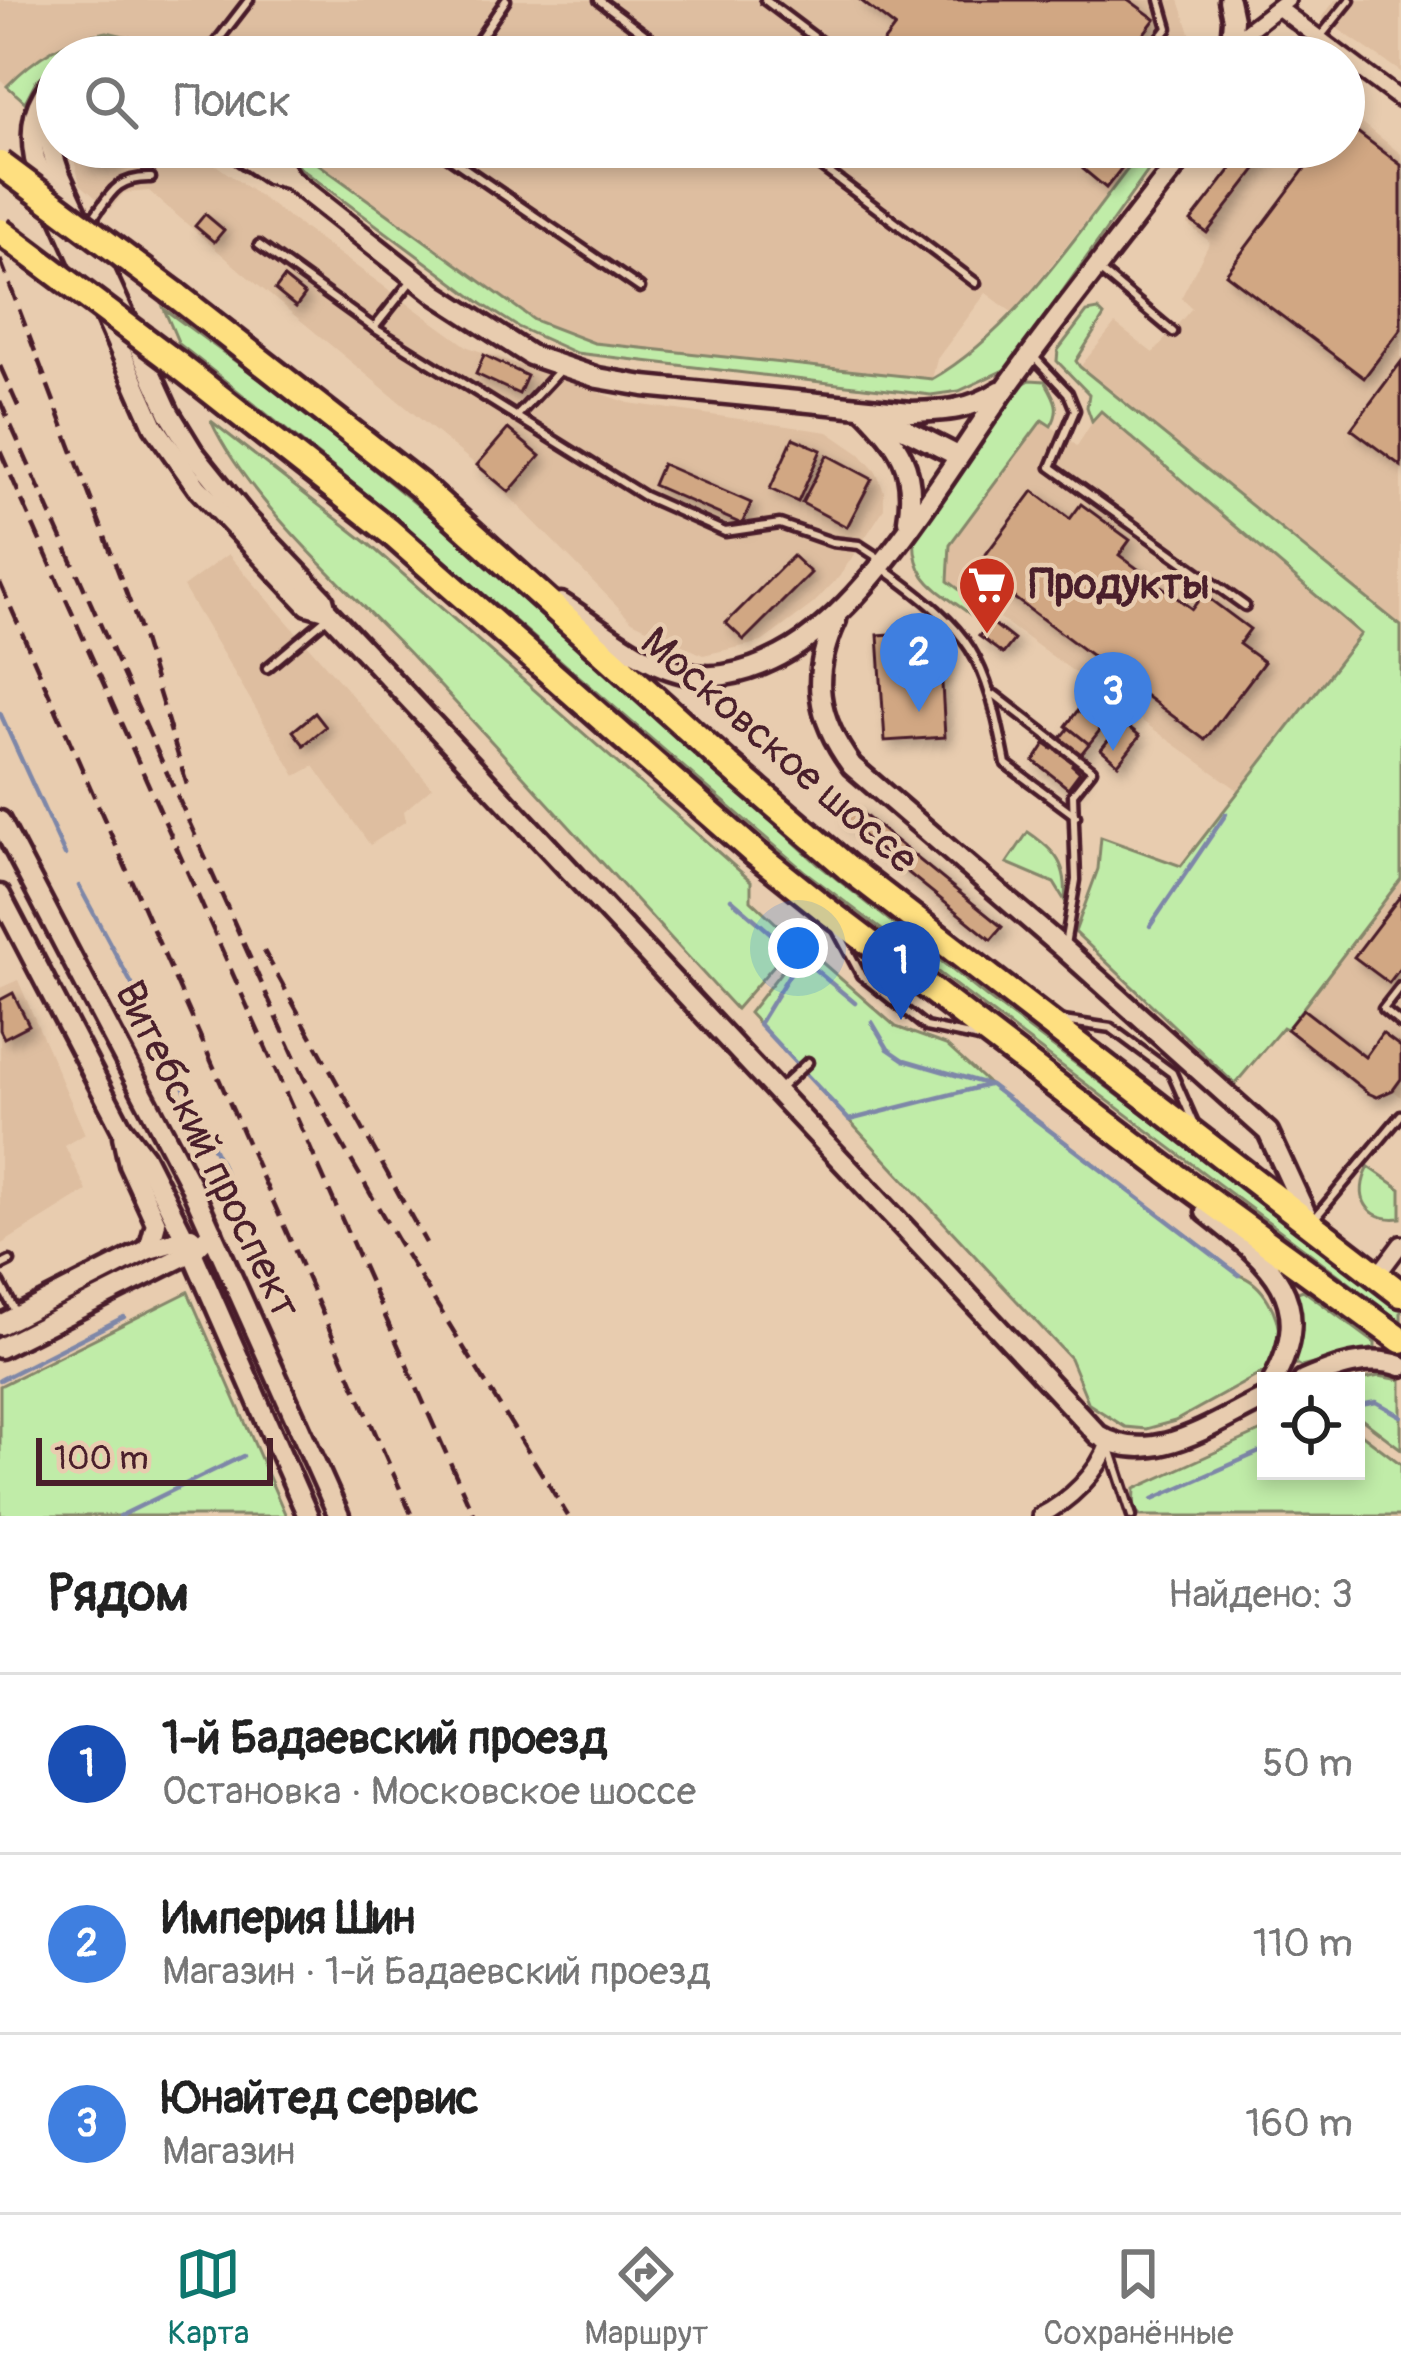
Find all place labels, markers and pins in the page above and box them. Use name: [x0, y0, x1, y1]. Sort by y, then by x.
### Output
supermarket icon: Продукты: [956, 554, 1018, 636]
place label: Продукты: [1029, 559, 1209, 611]
pin: 2: [880, 613, 958, 712]
pin: 3: [1074, 652, 1152, 751]
pin: 1: [862, 921, 940, 1020]

